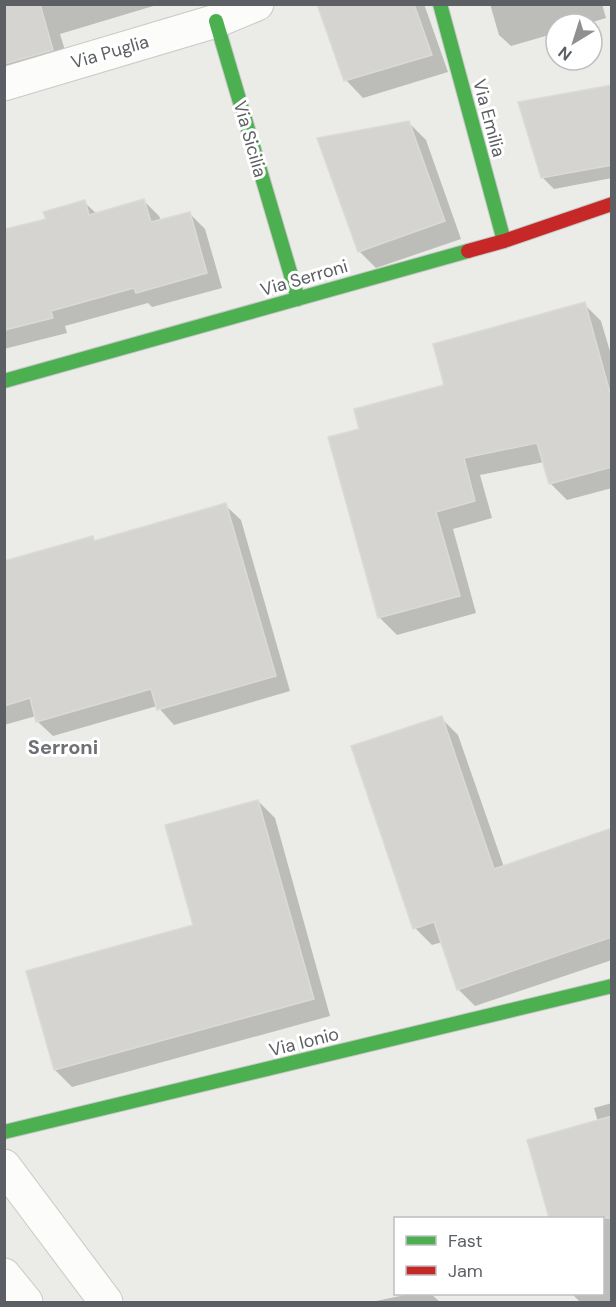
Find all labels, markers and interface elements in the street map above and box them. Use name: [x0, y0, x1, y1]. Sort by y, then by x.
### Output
north arrow: [544, 12, 604, 72]
street label: Via Puglia: [68, 29, 152, 75]
text: N: [554, 42, 576, 65]
street label: Via Emilia: [467, 76, 511, 160]
street label: Via Sicilia: [228, 98, 272, 180]
street label: Via Serroni: [257, 254, 351, 302]
district label: Serroni: [28, 734, 98, 760]
street label: Via Ionio: [267, 1022, 341, 1062]
legend: [394, 1217, 604, 1295]
text: Fast: [448, 1229, 483, 1253]
text: Jam: [448, 1259, 483, 1283]

